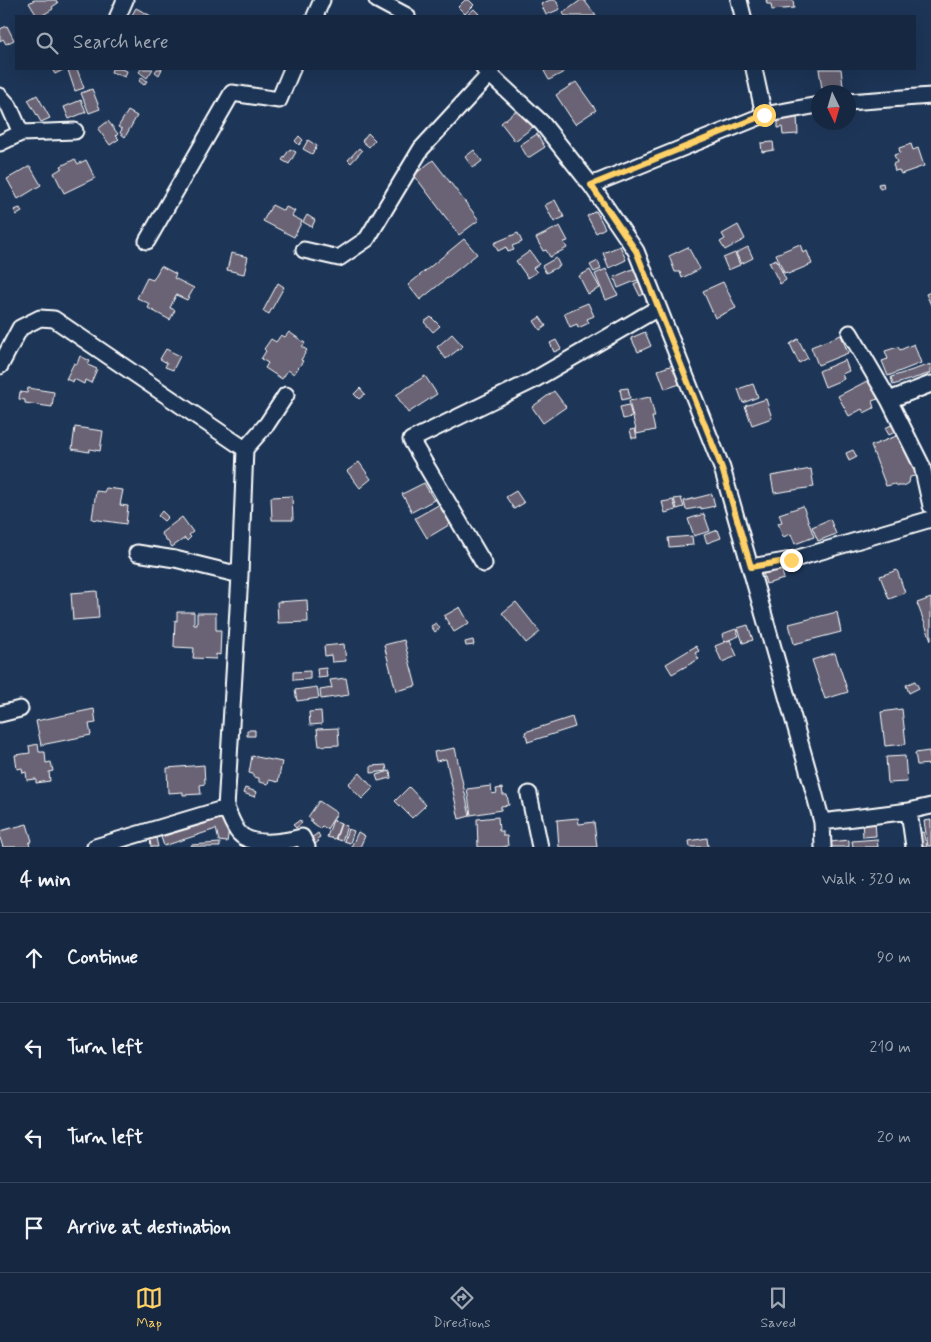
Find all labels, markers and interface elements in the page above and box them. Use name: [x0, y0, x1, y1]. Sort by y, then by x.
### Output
search box: [15, 15, 916, 70]
icon: search: [33, 29, 61, 57]
text: Search here: [73, 30, 169, 55]
north arrow: [811, 85, 856, 130]
route start: [753, 104, 776, 127]
route end: [780, 549, 803, 572]
text: 4 min: [20, 866, 71, 894]
text: Walk · 320 m: [822, 869, 911, 890]
icon: ahead: [20, 944, 48, 972]
text: Continue: [67, 945, 138, 970]
text: 90 m: [877, 947, 911, 968]
icon: left: [20, 1034, 48, 1062]
text: Turn left: [67, 1035, 143, 1060]
text: 210 m: [870, 1037, 911, 1058]
icon: left: [20, 1124, 48, 1152]
text: Turn left: [67, 1125, 143, 1150]
text: 20 m: [877, 1127, 911, 1148]
icon: arrive: [20, 1214, 48, 1242]
text: Arrive at destination: [67, 1215, 231, 1240]
tab: Map: [135, 1284, 163, 1332]
tab: Directions: [433, 1284, 491, 1332]
tab: Saved: [761, 1284, 796, 1332]

